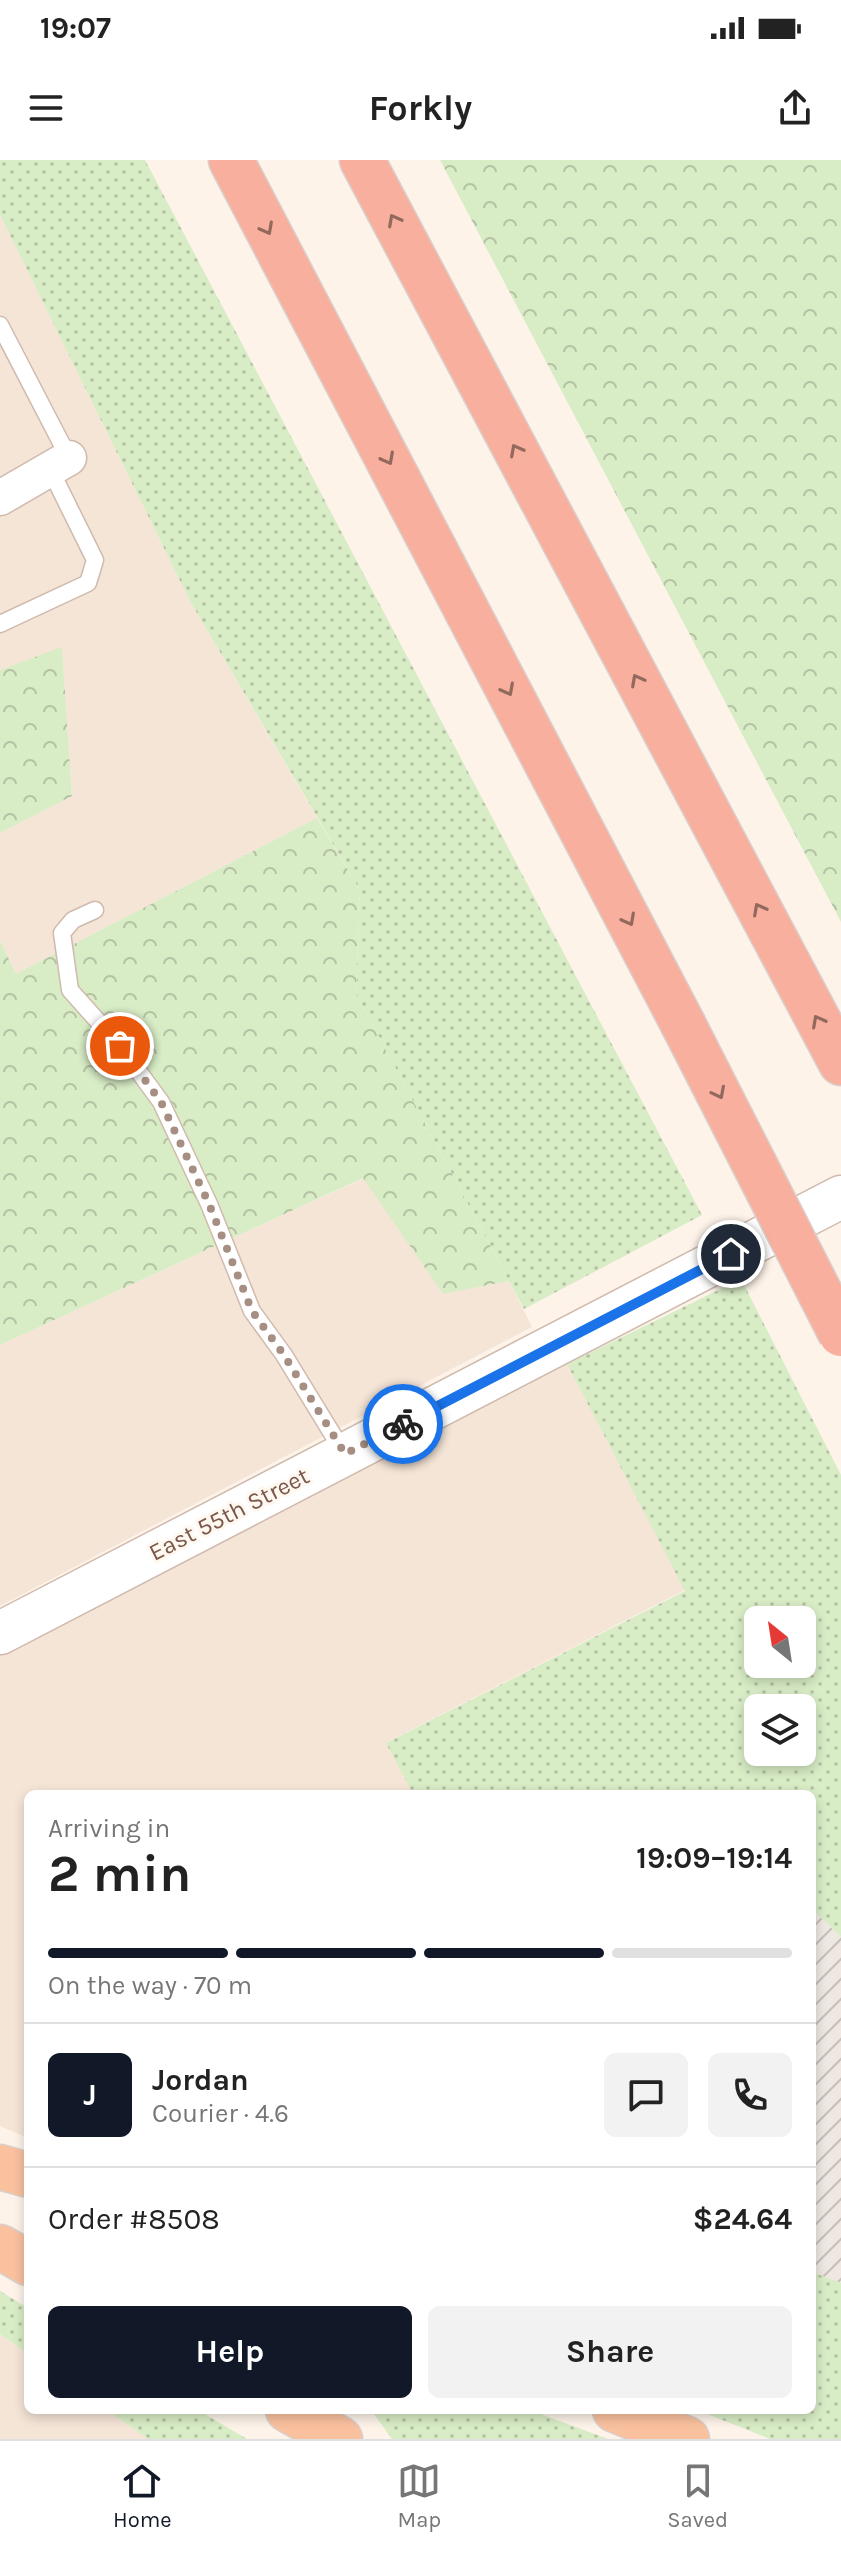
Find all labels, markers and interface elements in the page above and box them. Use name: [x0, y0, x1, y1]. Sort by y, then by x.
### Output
text: 19:07: [40, 10, 111, 46]
icon: menu: [24, 86, 68, 130]
icon: share: [773, 86, 817, 130]
text: Forkly: [369, 87, 472, 129]
one-way arrow: [389, 214, 404, 228]
one-way arrow: [258, 221, 273, 235]
one-way arrow: [510, 443, 525, 458]
one-way arrow: [378, 451, 393, 466]
one-way arrow: [632, 673, 647, 688]
one-way arrow: [499, 681, 514, 696]
one-way arrow: [754, 903, 769, 918]
one-way arrow: [619, 912, 634, 926]
pin: [86, 1012, 154, 1080]
one-way arrow: [813, 1014, 828, 1029]
icon: bag: [98, 1024, 142, 1068]
one-way arrow: [709, 1085, 724, 1100]
pin: [697, 1220, 765, 1288]
icon: home: [709, 1232, 753, 1276]
courier: [363, 1384, 443, 1464]
icon: bike: [381, 1402, 425, 1446]
street label: East 55th Street: [144, 1462, 314, 1566]
north arrow: [744, 1606, 816, 1678]
map controls: [744, 1606, 816, 1766]
button: layers: [744, 1694, 816, 1766]
text: Arriving in: [48, 1813, 170, 1844]
text: 19:09–19:14: [636, 1840, 792, 1876]
text: 2 min: [48, 1843, 191, 1904]
text: On the way · 70 m: [48, 1970, 252, 2001]
button: chat: [604, 2053, 688, 2137]
button: phone: [708, 2053, 792, 2137]
text: Jordan: [152, 2062, 249, 2098]
text: J: [83, 2077, 97, 2113]
text: Courier · 4.6: [152, 2098, 289, 2129]
text: Order #8508: [48, 2201, 220, 2237]
text: $24.64: [693, 2201, 792, 2237]
button: Help: [48, 2306, 412, 2398]
button: Share: [428, 2306, 792, 2398]
tab: Home: [113, 2459, 172, 2533]
tab: Map: [397, 2459, 441, 2533]
tab: Saved: [667, 2459, 728, 2533]

